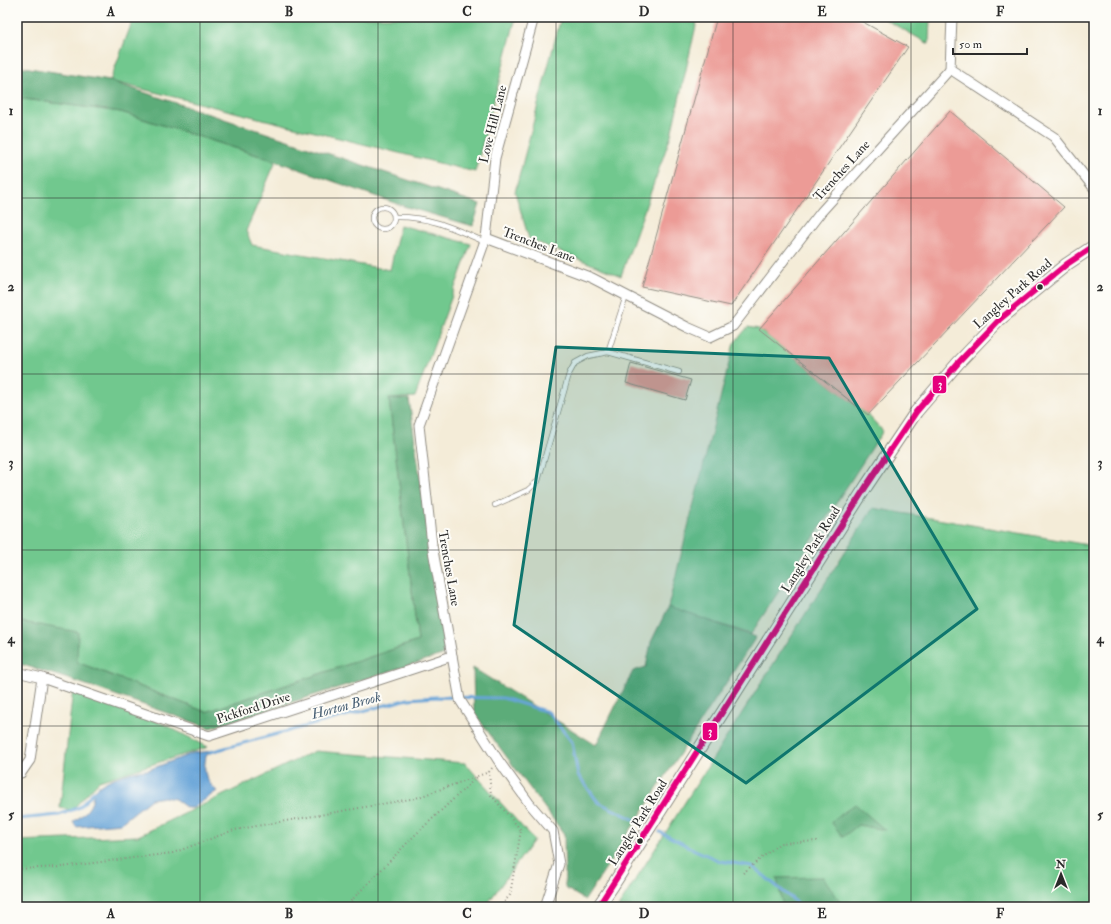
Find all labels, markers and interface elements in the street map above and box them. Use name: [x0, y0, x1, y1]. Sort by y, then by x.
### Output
text: A: [106, 4, 116, 20]
text: B: [285, 4, 293, 20]
text: C: [462, 4, 472, 20]
text: D: [639, 4, 650, 20]
text: E: [817, 4, 827, 20]
text: F: [996, 4, 1005, 20]
scale bar: [953, 30, 1027, 56]
text: 50 m: [959, 37, 983, 52]
street label: Love Hill Lane: [476, 83, 511, 165]
text: 1: [9, 103, 14, 119]
text: 1: [1098, 103, 1103, 119]
street label: Trenches Lane: [810, 136, 874, 205]
street label: Trenches Lane: [500, 224, 578, 266]
street label: Langley Park Road: [970, 255, 1056, 333]
text: 2: [8, 279, 15, 295]
text: 2: [1097, 279, 1104, 295]
unlabelled marker: [1035, 282, 1045, 292]
line badge: 3: [932, 375, 947, 394]
text: 3: [938, 378, 942, 391]
text: 3: [9, 455, 14, 471]
text: 3: [1098, 455, 1103, 471]
street label: Langley Park Road: [778, 503, 845, 596]
street label: Trenches Lane: [434, 529, 464, 608]
text: 4: [6, 631, 15, 647]
text: 4: [1095, 631, 1104, 647]
street label: Pickford Drive: [214, 688, 293, 727]
water label: Horton Brook: [309, 688, 383, 723]
line badge: 3: [702, 722, 718, 741]
text: 3: [708, 725, 712, 738]
street label: Langley Park Road: [605, 776, 672, 869]
text: 5: [8, 807, 14, 823]
text: 5: [1097, 807, 1103, 823]
unlabelled marker: [635, 836, 645, 846]
north arrow: [1041, 854, 1081, 894]
text: N: [1055, 858, 1067, 871]
text: A: [106, 906, 116, 922]
text: B: [285, 906, 293, 922]
text: C: [462, 906, 472, 922]
text: D: [639, 906, 650, 922]
text: E: [817, 906, 827, 922]
text: F: [996, 906, 1005, 922]

